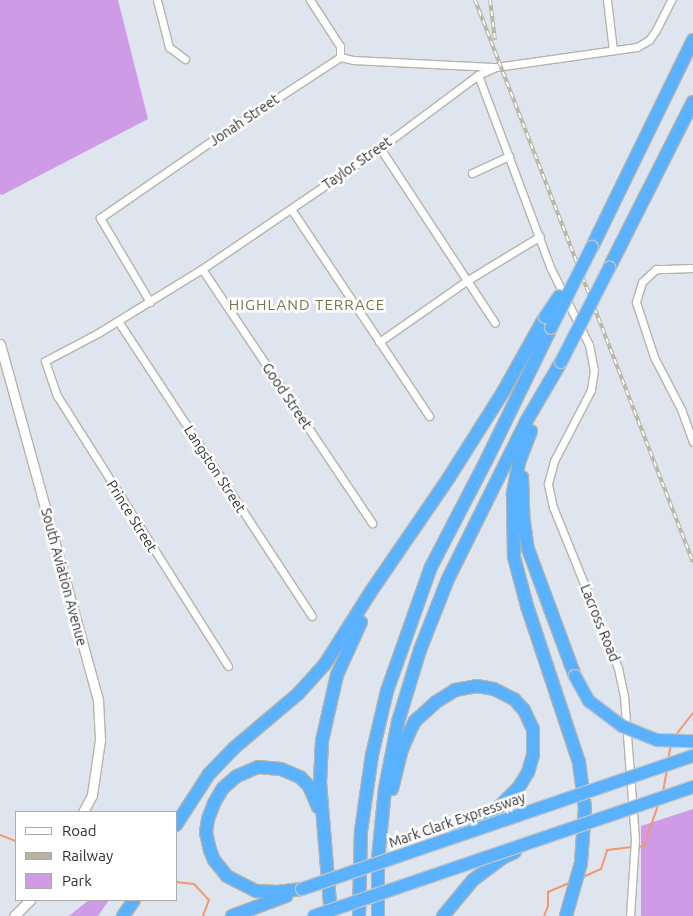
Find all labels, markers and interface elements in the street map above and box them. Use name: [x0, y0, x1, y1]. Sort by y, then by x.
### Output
street label: Jonah Street: [206, 91, 282, 149]
street label: Taylor Street: [319, 133, 395, 193]
district label: HIGHLAND TERRACE: [227, 296, 387, 314]
street label: Good Street: [259, 360, 315, 432]
street label: Langston Street: [181, 422, 249, 516]
street label: Prince Street: [103, 477, 161, 555]
street label: South Aviation Avenue: [38, 506, 90, 648]
street label: Lacross Road: [577, 582, 623, 664]
street label: Mark Clark Expressway: [387, 789, 527, 851]
legend: [15, 811, 178, 901]
text: Road: [62, 822, 97, 839]
text: Railway: [62, 847, 113, 864]
text: Park: [62, 872, 92, 889]

